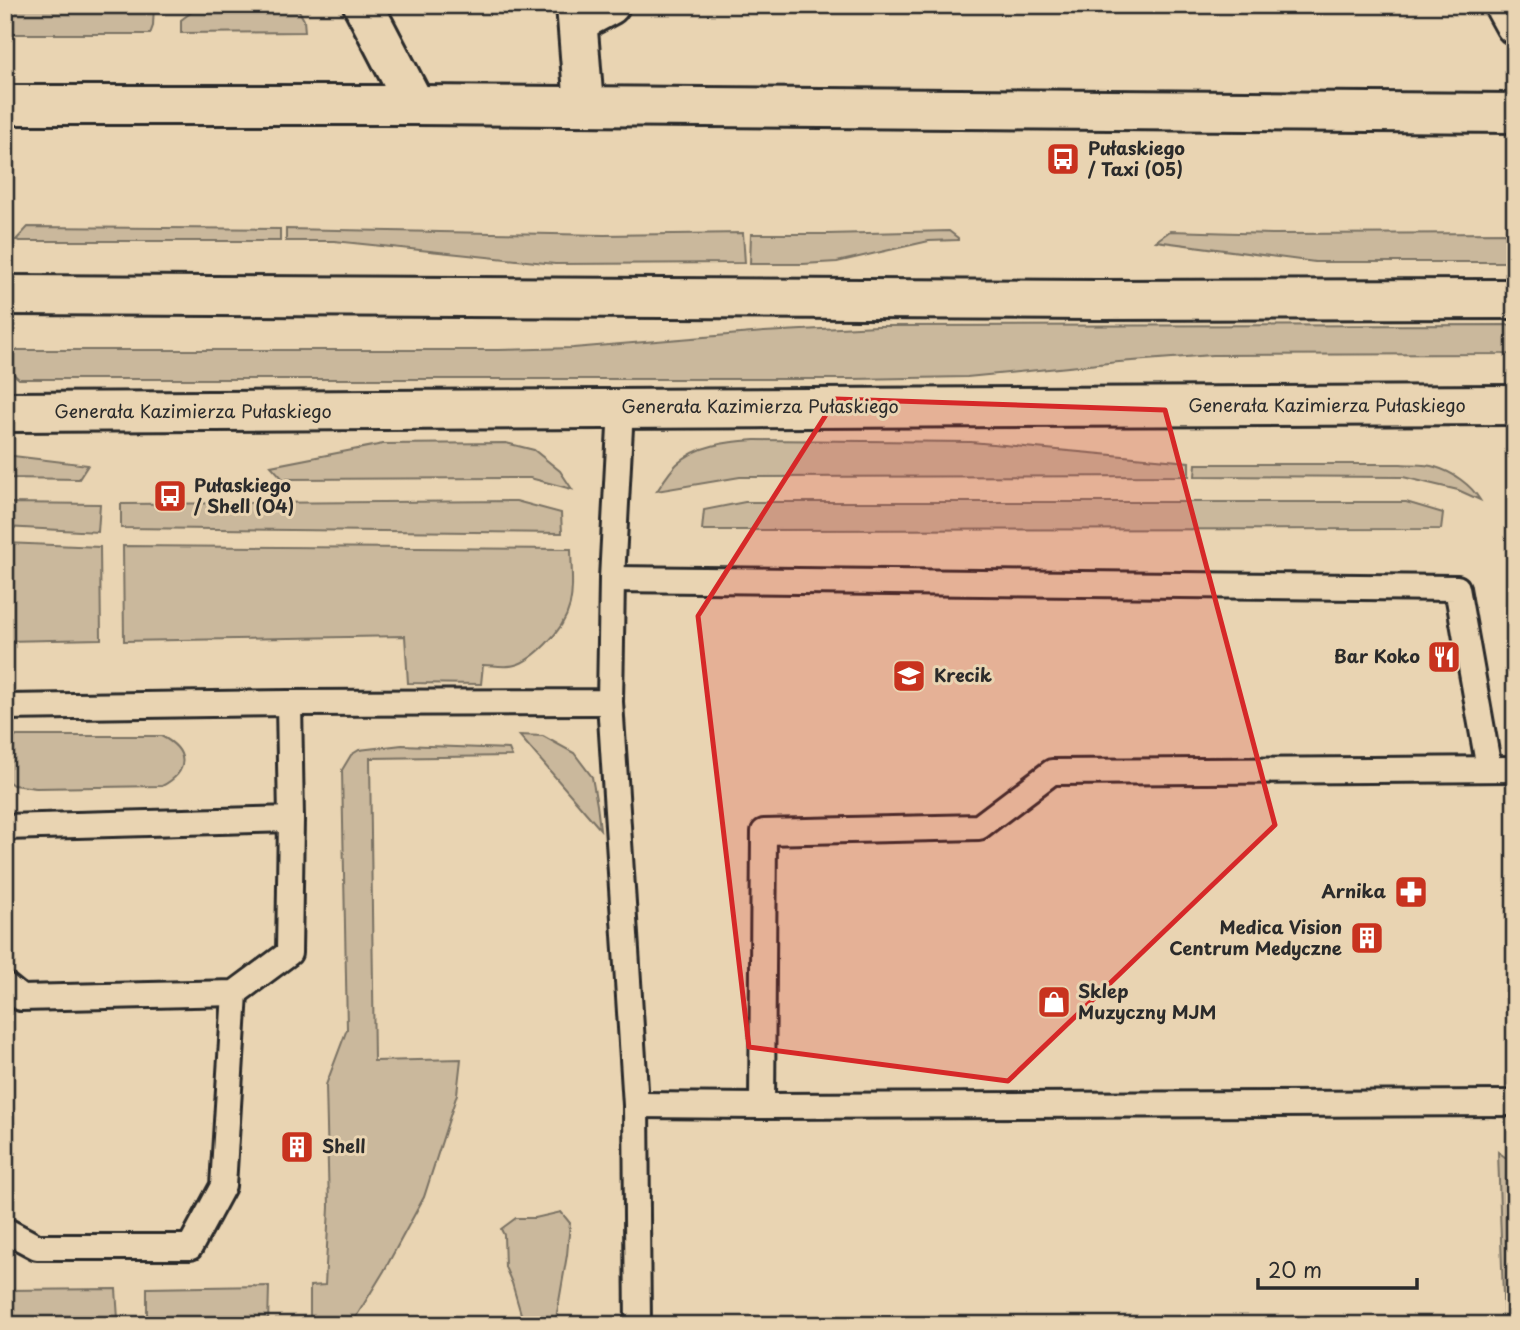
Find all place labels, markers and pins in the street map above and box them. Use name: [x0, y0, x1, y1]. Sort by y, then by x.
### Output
place label: Pułaskiego / Taxi (05): [1087, 134, 1185, 182]
bus stop icon: Pułaskiego / Taxi (05): [1044, 140, 1082, 178]
place label: Pułaskiego / Shell (04): [193, 471, 294, 519]
bus stop icon: Pułaskiego / Shell (04): [151, 477, 189, 515]
restaurant icon: Bar Koko: [1425, 638, 1463, 676]
place label: Bar Koko: [1334, 642, 1420, 669]
school or university icon: Krecik: [890, 657, 928, 695]
place label: Krecik: [934, 661, 992, 688]
pharmacy icon: Arnika: [1392, 873, 1430, 911]
place label: Arnika: [1322, 877, 1386, 904]
place label: Medica Vision Centrum Medyczne: [1169, 913, 1342, 961]
building icon: Medica Vision Centrum Medyczne: [1348, 919, 1386, 957]
place label: Sklep Muzyczny MJM: [1078, 977, 1216, 1025]
shop icon: Sklep Muzyczny MJM: [1035, 983, 1073, 1021]
building icon: Shell: [278, 1128, 316, 1166]
place label: Shell: [322, 1132, 365, 1159]

